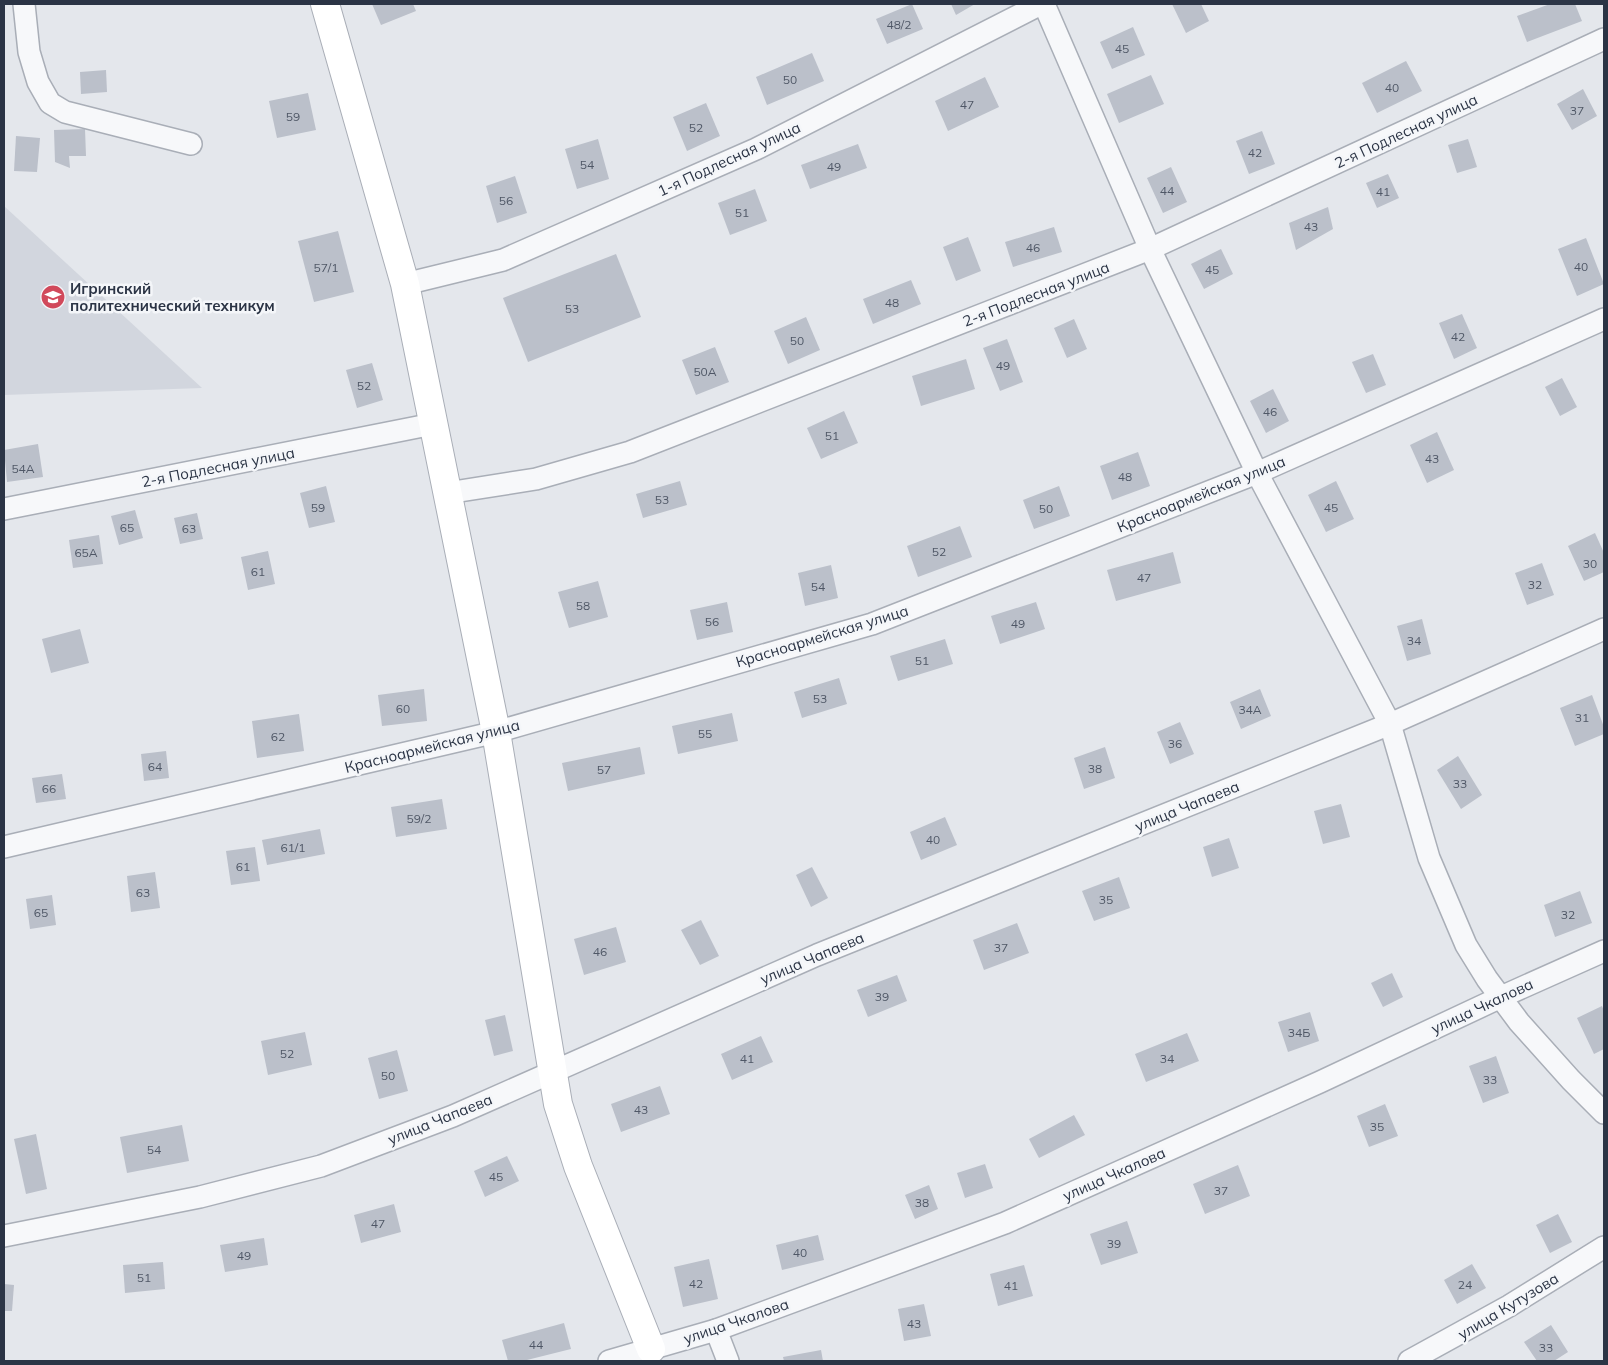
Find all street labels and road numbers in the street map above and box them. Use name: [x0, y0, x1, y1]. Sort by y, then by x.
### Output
street label: 2-я Подлесная улица: [1331, 90, 1481, 172]
street label: 1-я Подлесная улица: [654, 118, 804, 200]
street label: 2-я Подлесная улица: [960, 257, 1112, 331]
street label: 2-я Подлесная улица: [140, 443, 296, 491]
street label: Красноармейская улица: [1114, 452, 1288, 536]
street label: Красноармейская улица: [733, 601, 911, 671]
street label: Красноармейская улица: [343, 715, 521, 777]
street label: улица Чапаева: [1132, 776, 1242, 836]
street label: улица Чапаева: [757, 928, 867, 988]
street label: улица Чкалова: [1428, 974, 1536, 1038]
street label: улица Чапаева: [385, 1089, 495, 1149]
street label: улица Чкалова: [1060, 1143, 1168, 1205]
street label: улица Кутузова: [1454, 1268, 1562, 1344]
street label: улица Чкалова: [681, 1294, 791, 1348]

